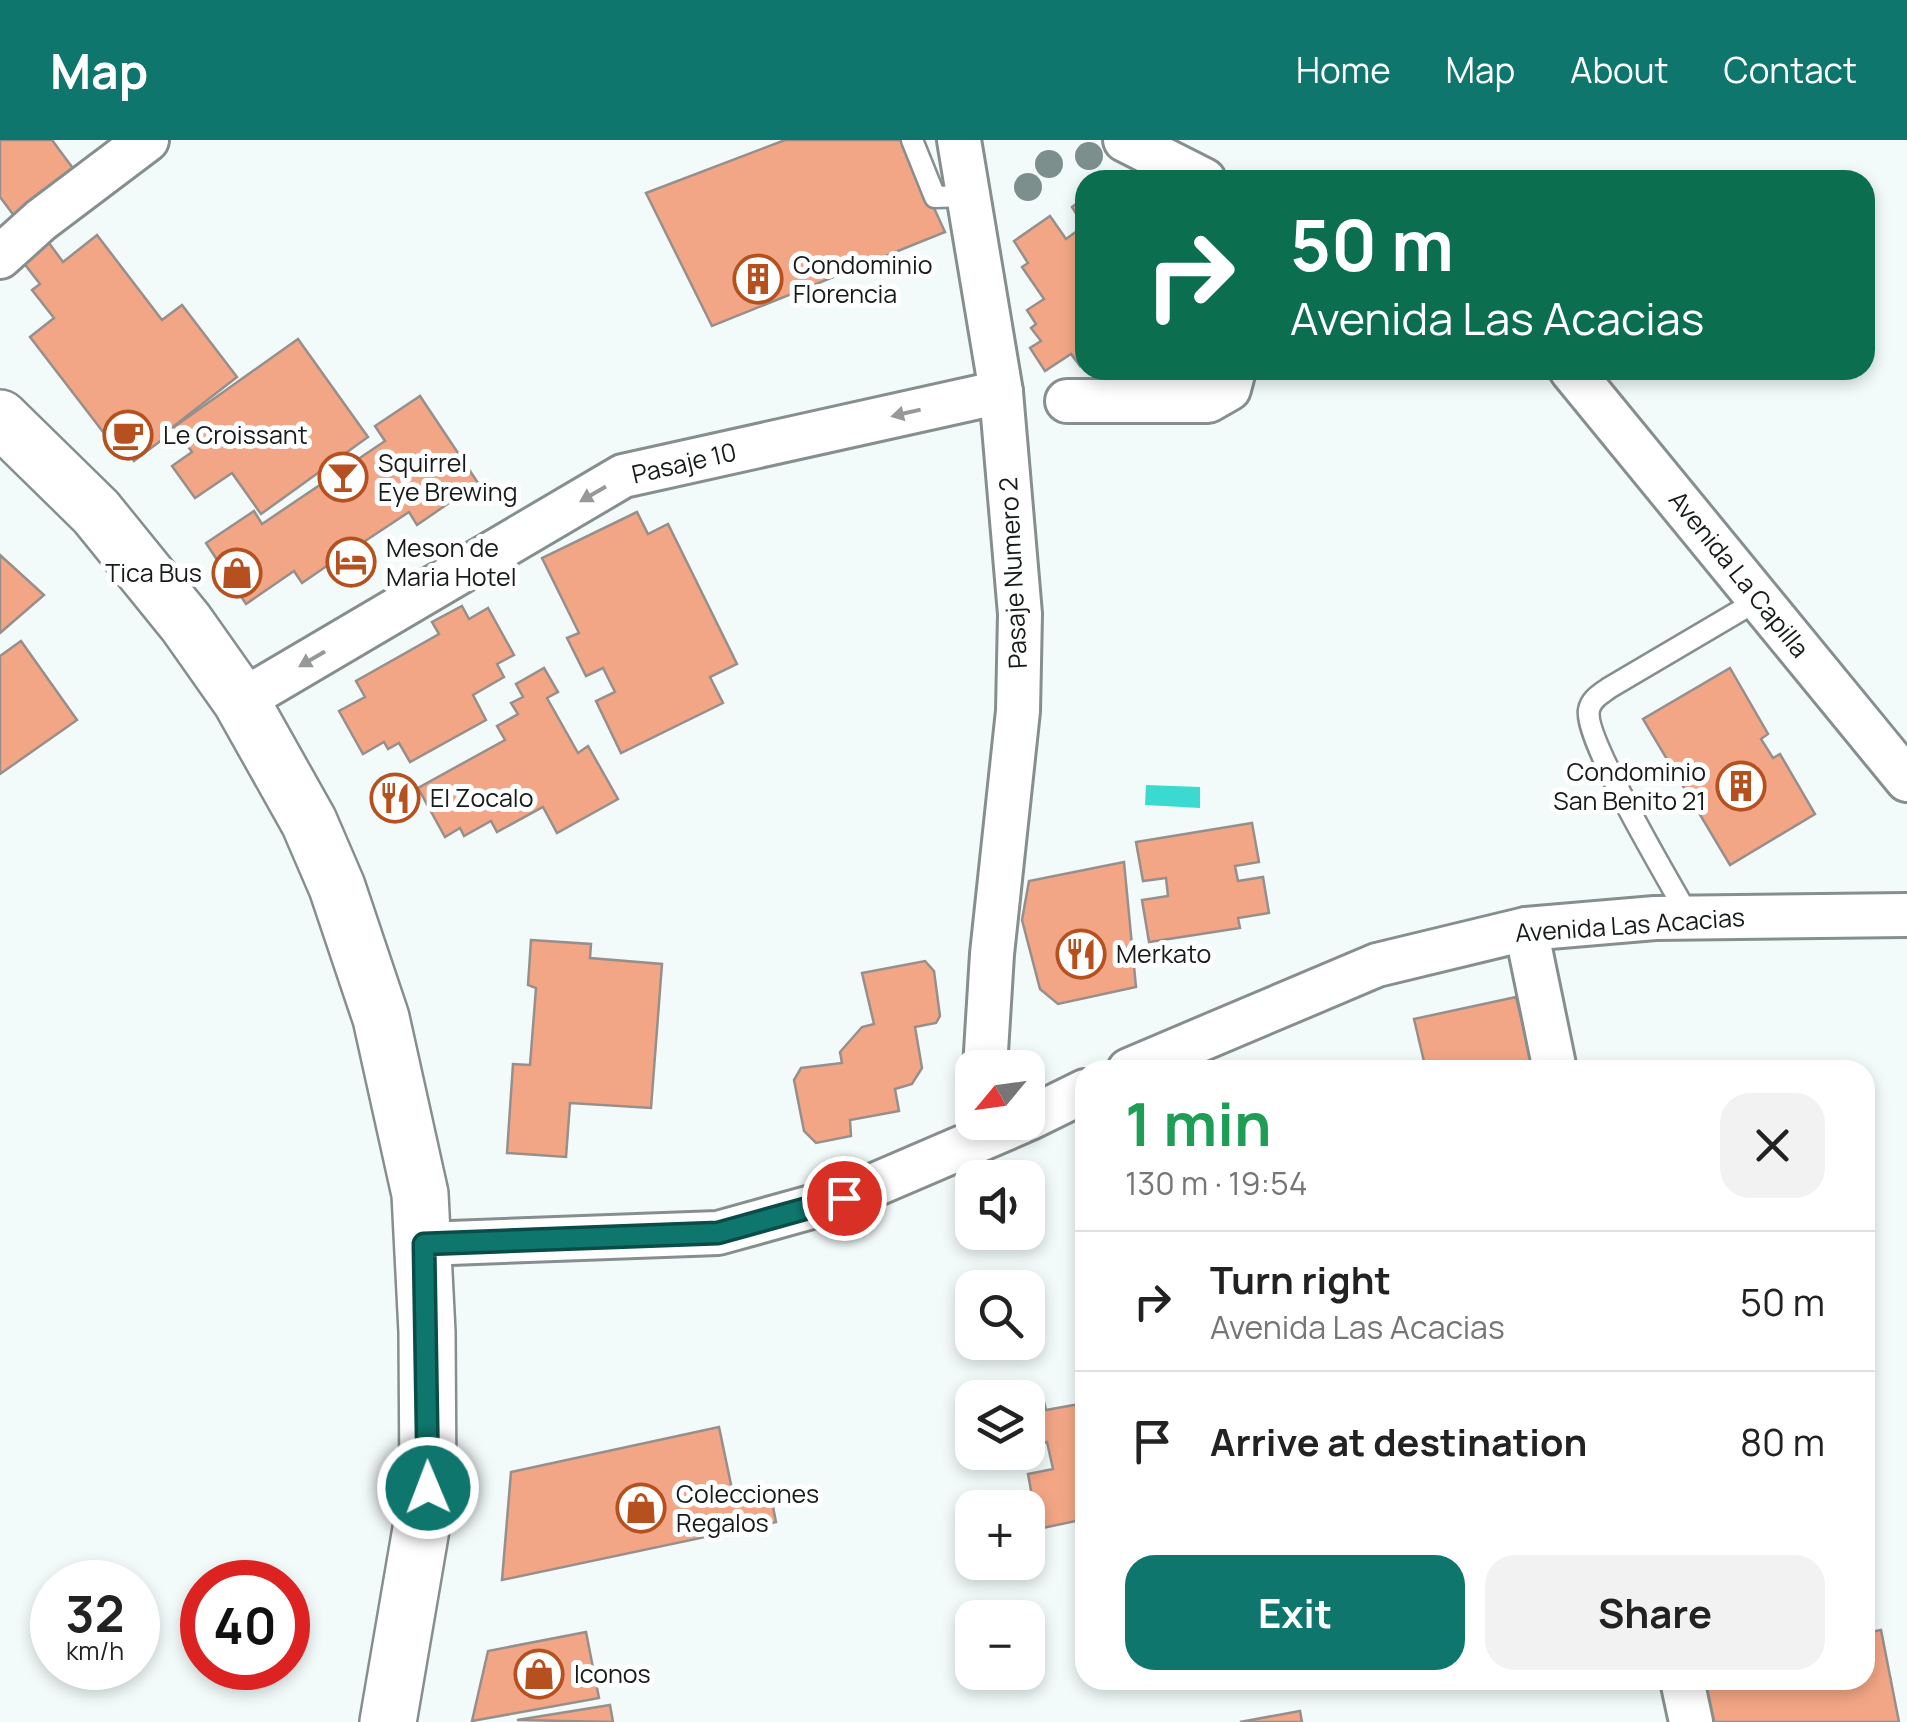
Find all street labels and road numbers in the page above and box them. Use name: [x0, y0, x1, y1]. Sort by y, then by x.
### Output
street label: Pasaje 10: [628, 434, 740, 492]
street label: Pasaje Numero 2: [990, 476, 1035, 670]
street label: Avenida La Capilla: [1661, 483, 1818, 664]
street label: Avenida Las Acacias: [1514, 899, 1746, 950]

